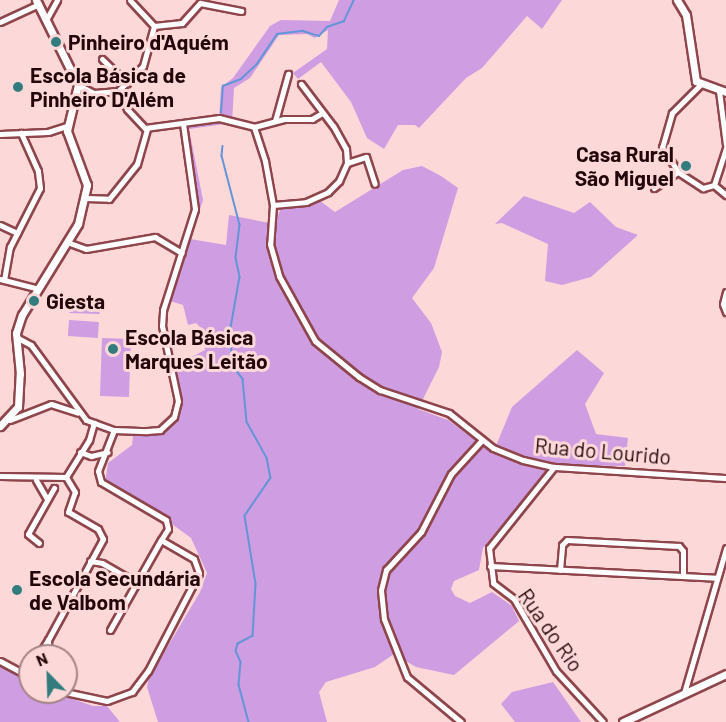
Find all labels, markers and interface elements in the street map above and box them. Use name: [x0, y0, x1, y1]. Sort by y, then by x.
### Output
place label: Pinheiro d'Aquém: [68, 29, 229, 55]
marker: Pinheiro d'Aquém: [49, 35, 63, 49]
place label: Escola Básica de Pinheiro D'Além: [30, 62, 186, 112]
marker: Escola Básica de Pinheiro D'Além: [11, 80, 25, 94]
place label: Casa Rural São Miguel: [575, 141, 674, 191]
marker: Casa Rural São Miguel: [679, 159, 693, 173]
place label: Giesta: [46, 288, 105, 314]
marker: Giesta: [27, 294, 41, 308]
place label: Escola Básica Marques Leitão: [125, 324, 268, 374]
marker: Escola Básica Marques Leitão: [106, 342, 120, 356]
street label: Rua do Lourido: [534, 432, 672, 470]
place label: Escola Secundária de Valbom: [29, 565, 201, 615]
marker: Escola Secundária de Valbom: [10, 583, 24, 597]
street label: Rua do Rio: [513, 584, 589, 676]
north arrow: [18, 644, 78, 704]
text: N: [33, 648, 50, 670]

